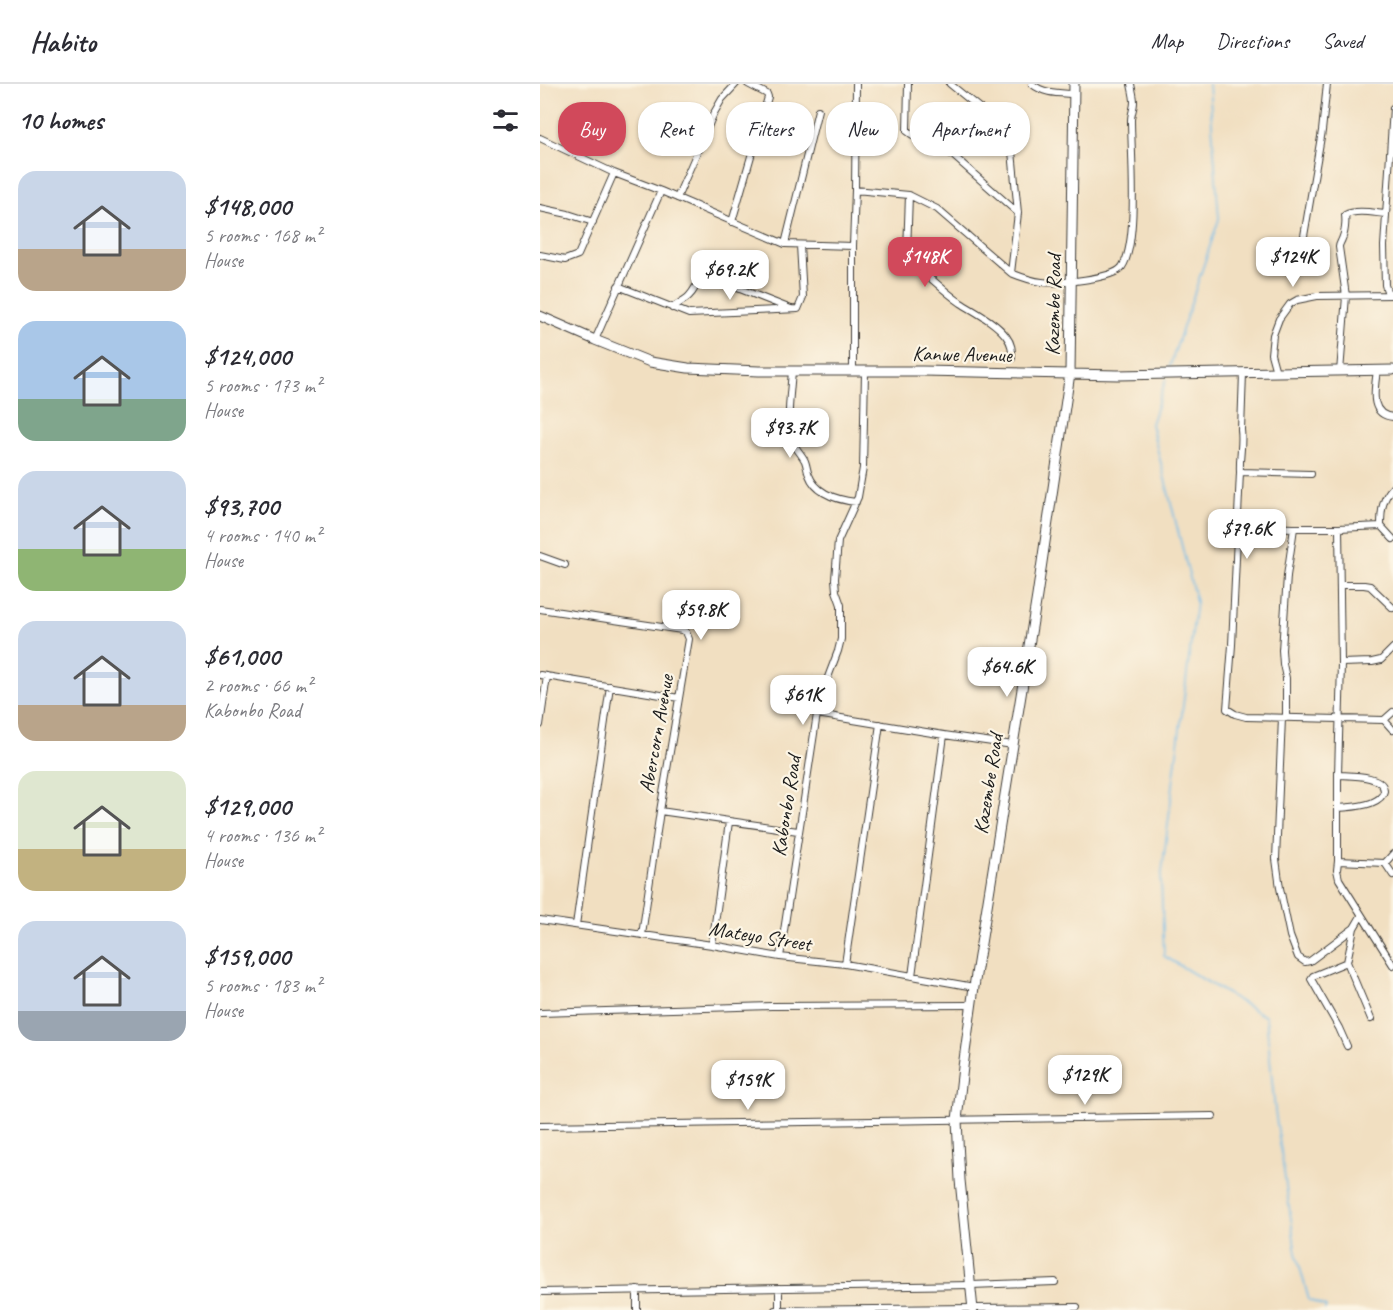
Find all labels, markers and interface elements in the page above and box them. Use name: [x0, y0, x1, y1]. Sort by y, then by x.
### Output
text: Habito: [30, 24, 96, 59]
text: Map: [1151, 28, 1183, 54]
text: Directions: [1216, 28, 1289, 54]
text: Saved: [1322, 28, 1363, 54]
chip: Buy: [558, 102, 626, 156]
chip: Rent: [638, 102, 714, 156]
chip: Filters: [726, 102, 814, 156]
chip: New: [826, 102, 898, 156]
chip: Apartment: [910, 102, 1030, 156]
text: 10 homes: [18, 104, 103, 137]
icon: filters: [489, 104, 522, 137]
text: $148,000: [204, 190, 291, 223]
icon: home: [66, 195, 138, 267]
text: 5 rooms · 168 m²: [204, 223, 321, 248]
pin: $148K: [883, 237, 967, 288]
pin: $124K: [1251, 237, 1335, 288]
text: $148K: [902, 244, 948, 269]
text: $124K: [1270, 244, 1316, 269]
text: House: [204, 248, 243, 273]
pin: $69.2K: [681, 250, 779, 301]
street label: Kazembe Road: [1039, 250, 1067, 356]
text: $69.2K: [705, 257, 755, 282]
text: $124,000: [204, 340, 291, 373]
street label: Kanwe Avenue: [912, 340, 1013, 368]
icon: home: [66, 345, 138, 417]
text: 5 rooms · 173 m²: [204, 373, 321, 398]
text: House: [204, 398, 243, 423]
pin: $93.7K: [741, 408, 839, 459]
text: $93.7K: [765, 415, 815, 440]
text: $93,700: [204, 490, 279, 523]
icon: home: [66, 495, 138, 567]
pin: $79.6K: [1198, 509, 1296, 560]
text: $79.6K: [1222, 516, 1272, 541]
text: 4 rooms · 140 m²: [204, 523, 321, 548]
text: House: [204, 548, 243, 573]
pin: $59.8K: [652, 590, 750, 641]
text: $59.8K: [676, 597, 726, 622]
text: $61,000: [204, 640, 280, 673]
icon: home: [66, 645, 138, 717]
pin: $64.6K: [958, 647, 1056, 698]
text: $64.6K: [982, 654, 1032, 679]
street label: Abercorn Avenue: [633, 672, 679, 795]
text: 2 rooms · 66 m²: [204, 673, 312, 698]
pin: $61K: [767, 675, 839, 726]
text: $61K: [784, 682, 822, 707]
text: Kabonbo Road: [204, 698, 301, 723]
street label: Kazembe Road: [967, 728, 1009, 836]
street label: Kabonbo Road: [765, 750, 807, 858]
text: $129,000: [204, 790, 291, 823]
icon: home: [66, 795, 138, 867]
text: 4 rooms · 136 m²: [204, 823, 321, 848]
text: House: [204, 848, 243, 873]
street label: Mateyo Street: [707, 915, 815, 957]
text: $159,000: [204, 940, 290, 973]
icon: home: [66, 945, 138, 1017]
text: 5 rooms · 183 m²: [204, 973, 321, 998]
text: House: [204, 998, 243, 1023]
pin: $129K: [1043, 1055, 1127, 1106]
pin: $159K: [706, 1060, 790, 1111]
text: $129K: [1062, 1062, 1108, 1087]
text: $159K: [725, 1067, 771, 1092]

